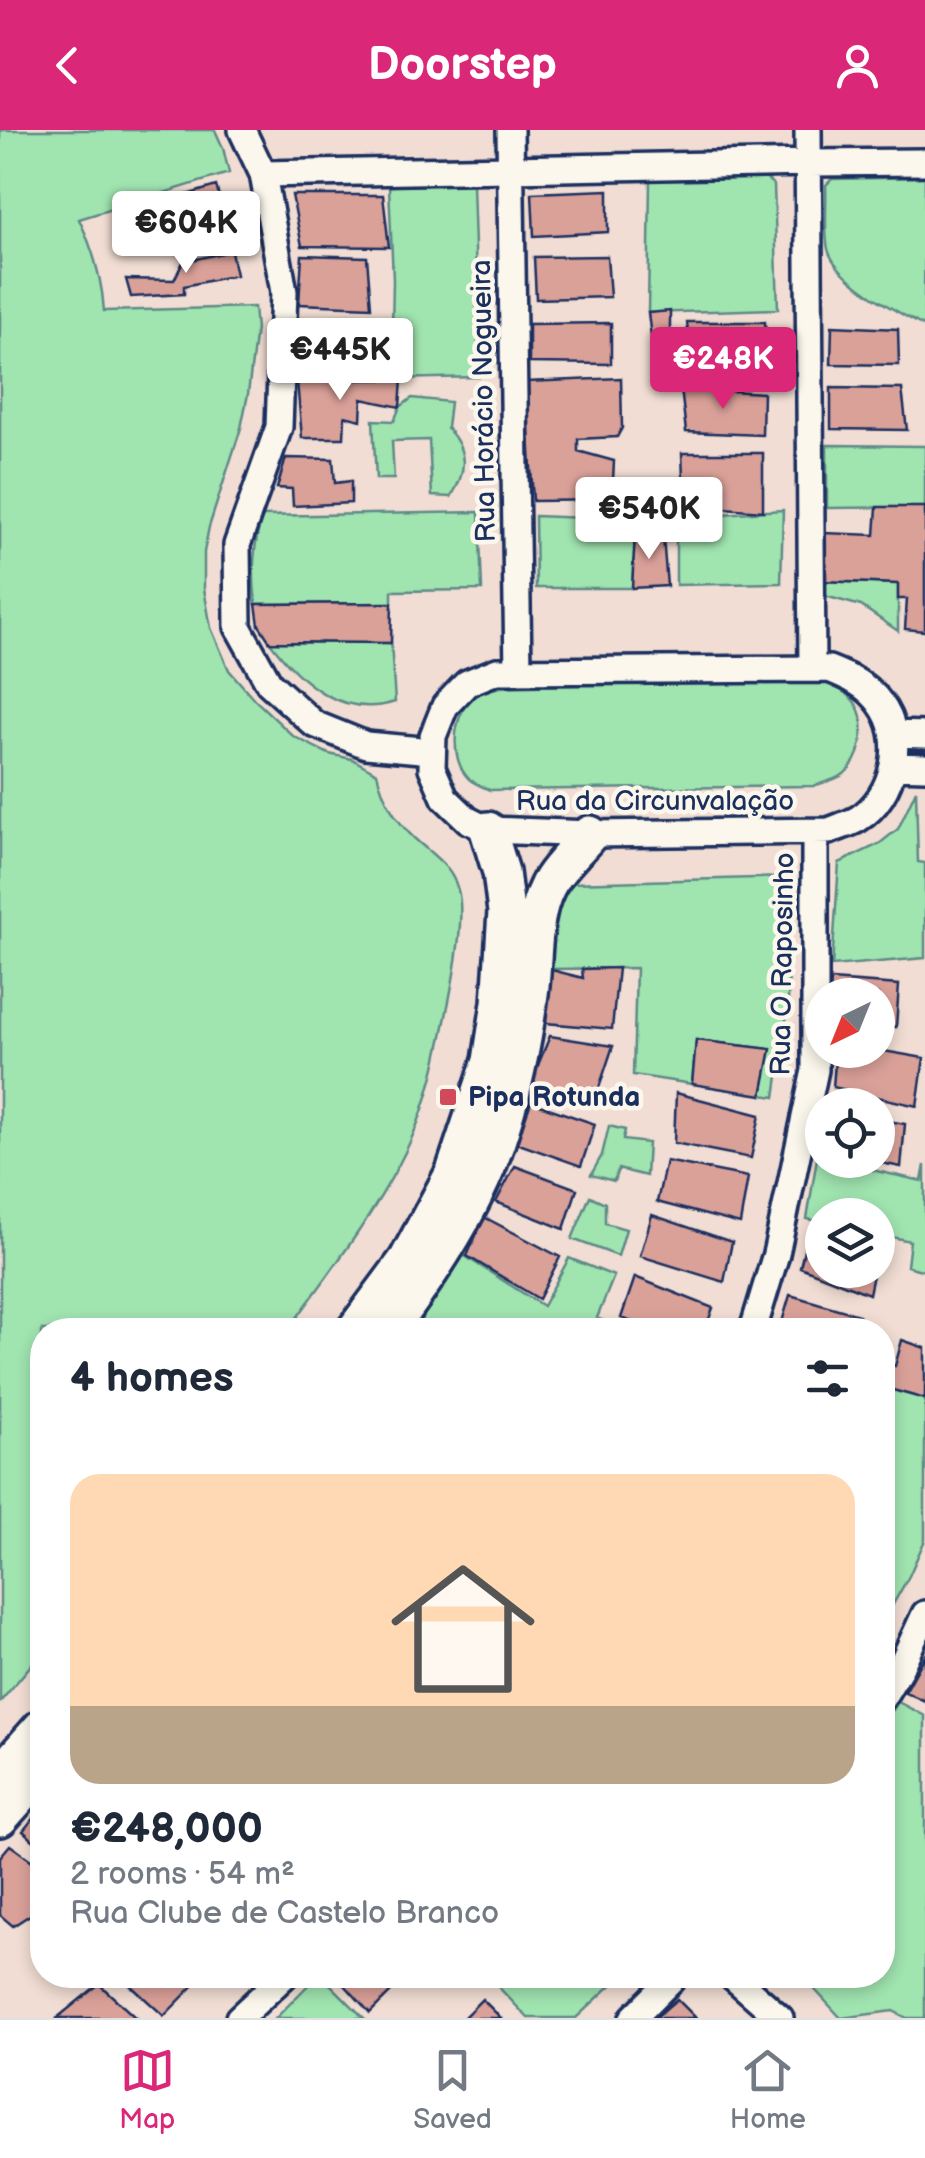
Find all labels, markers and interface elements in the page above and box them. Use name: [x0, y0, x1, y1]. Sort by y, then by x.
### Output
icon: back: [40, 38, 95, 93]
text: Doorstep: [368, 38, 557, 93]
icon: person: [830, 38, 885, 93]
pin: €604K: [116, 191, 256, 276]
text: €604K: [134, 204, 238, 243]
street label: Rua Horácio Nogueira: [465, 259, 503, 543]
pin: €445K: [270, 318, 410, 403]
pin: €248K: [653, 327, 793, 412]
text: €445K: [289, 331, 391, 370]
text: €248K: [672, 340, 774, 379]
pin: €540K: [579, 477, 719, 562]
text: €540K: [597, 490, 701, 529]
street label: Rua da Circunvalação: [516, 785, 794, 818]
street label: Rua O Raposinho: [765, 852, 801, 1076]
north arrow: [805, 978, 895, 1068]
map controls: [805, 978, 895, 1288]
place label: Pipa Rotunda: [468, 1081, 640, 1114]
marker: Pipa Rotunda: [437, 1086, 459, 1108]
button: locate: [805, 1088, 895, 1178]
button: layers: [805, 1198, 895, 1288]
icon: filters: [800, 1351, 855, 1406]
text: 4 homes: [70, 1353, 234, 1404]
icon: home: [373, 1539, 553, 1719]
text: €248,000: [70, 1804, 263, 1855]
text: 2 rooms · 54 m²: [70, 1855, 295, 1894]
text: Rua Clube de Castelo Branco: [70, 1894, 499, 1933]
tab: Map: [119, 2043, 175, 2136]
tab: Saved: [413, 2043, 492, 2136]
tab: Home: [730, 2043, 806, 2136]

